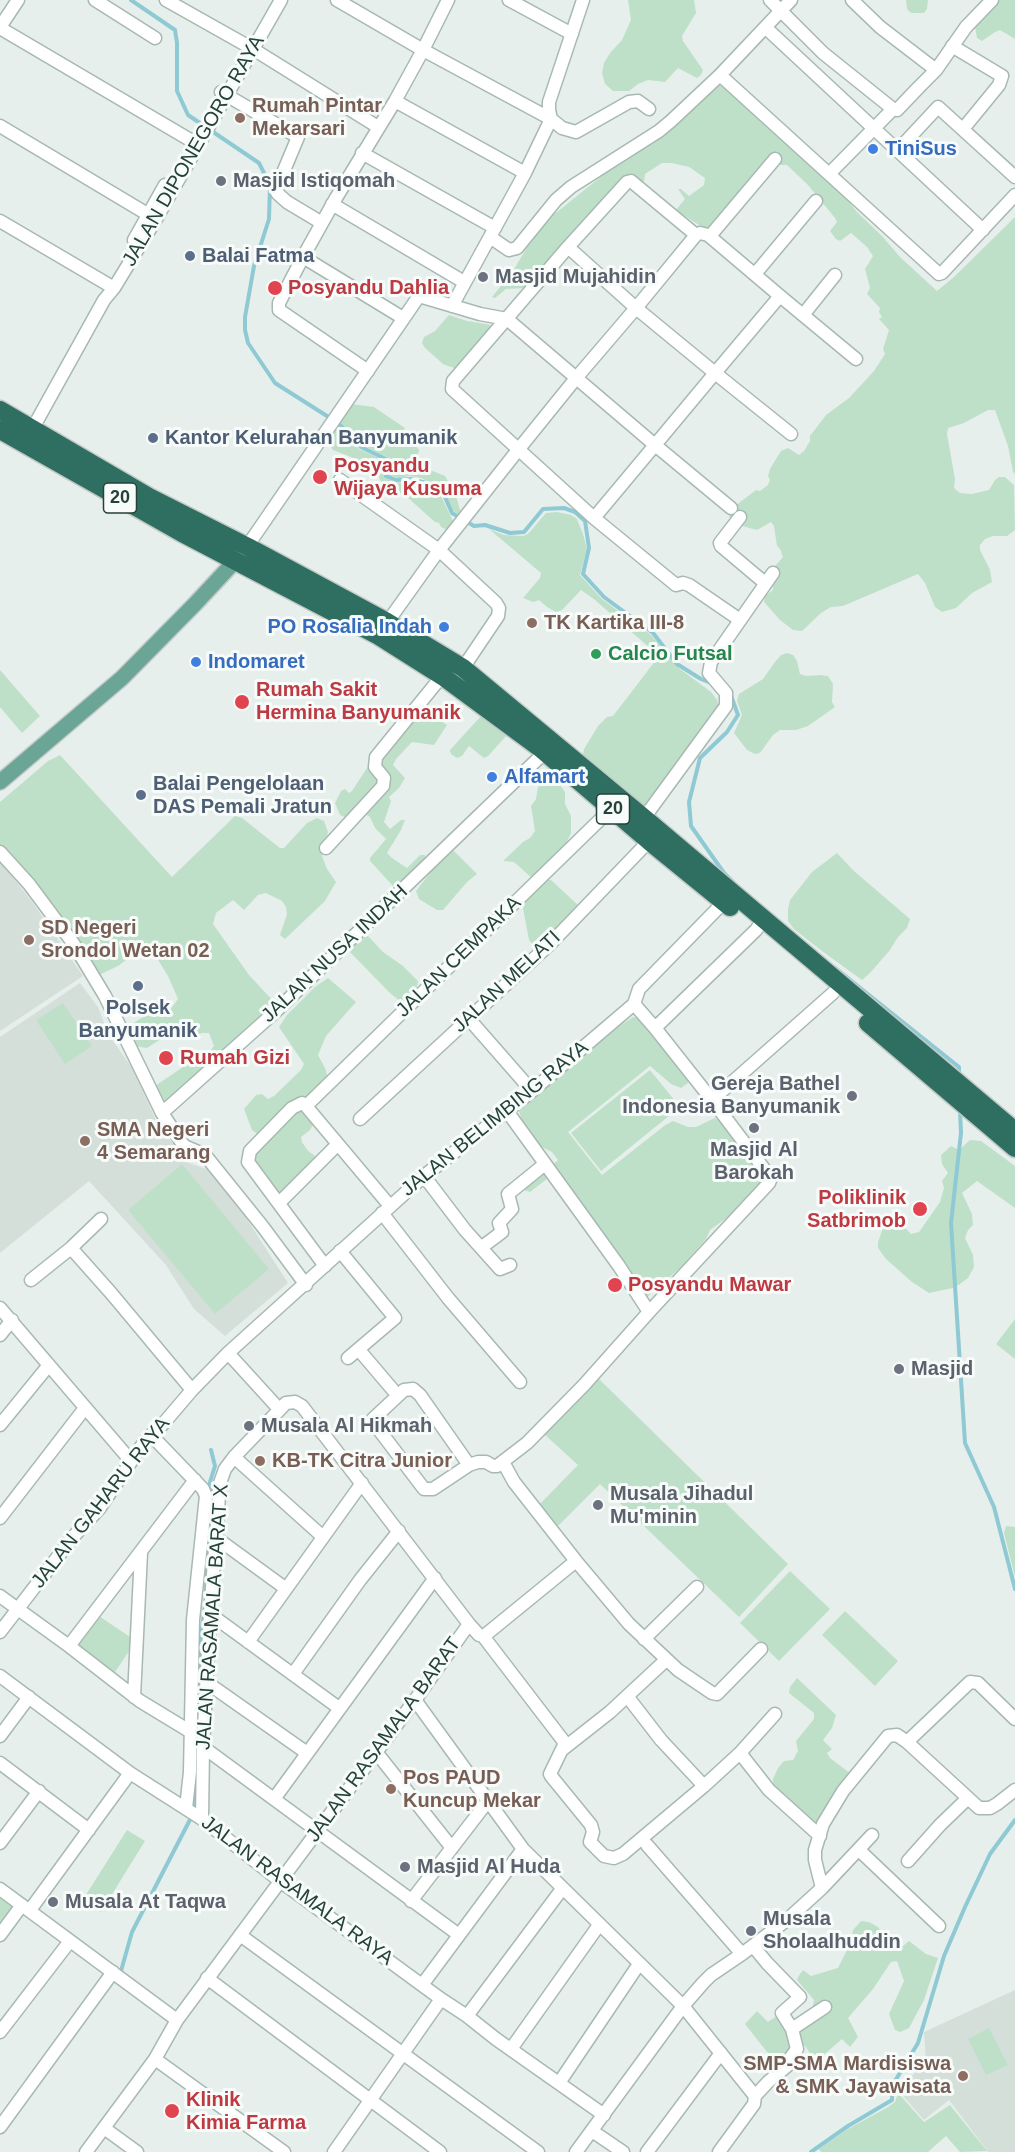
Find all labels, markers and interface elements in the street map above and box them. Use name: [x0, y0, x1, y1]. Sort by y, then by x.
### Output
street label: JALAN DIPONEGORO RAYA: [118, 31, 270, 271]
place label: Rumah Pintar Mekarsari: [252, 94, 382, 141]
marker: Rumah Pintar Mekarsari: [233, 111, 247, 125]
place label: TiniSus: [885, 137, 957, 161]
marker: TiniSus: [866, 142, 880, 156]
place label: Masjid Istiqomah: [233, 169, 395, 193]
marker: Masjid Istiqomah: [214, 174, 228, 188]
place label: Balai Fatma: [202, 244, 314, 268]
marker: Balai Fatma: [183, 249, 197, 263]
place label: Masjid Mujahidin: [495, 265, 656, 289]
marker: Masjid Mujahidin: [476, 270, 490, 284]
place label: Posyandu Dahlia: [288, 276, 449, 300]
marker: Posyandu Dahlia: [266, 279, 284, 297]
place label: Kantor Kelurahan Banyumanik: [165, 426, 457, 450]
marker: Kantor Kelurahan Banyumanik: [146, 431, 160, 445]
place label: Posyandu Wijaya Kusuma: [334, 454, 482, 501]
marker: Posyandu Wijaya Kusuma: [311, 468, 329, 486]
road number: 20: [104, 483, 136, 513]
place label: TK Kartika III-8: [544, 611, 684, 635]
place label: PO Rosalia Indah: [268, 615, 432, 639]
marker: TK Kartika III-8: [525, 616, 539, 630]
marker: PO Rosalia Indah: [437, 620, 451, 634]
place label: Calcio Futsal: [608, 642, 732, 666]
marker: Calcio Futsal: [589, 647, 603, 661]
place label: Indomaret: [208, 650, 305, 674]
marker: Indomaret: [189, 655, 203, 669]
place label: Rumah Sakit Hermina Banyumanik: [256, 678, 461, 725]
marker: Rumah Sakit Hermina Banyumanik: [233, 693, 251, 711]
place label: Alfamart: [504, 765, 585, 789]
marker: Alfamart: [485, 770, 499, 784]
place label: Balai Pengelolaan DAS Pemali Jratun: [153, 772, 332, 819]
marker: Balai Pengelolaan DAS Pemali Jratun: [134, 788, 148, 802]
road number: 20: [596, 794, 630, 824]
street label: JALAN NUSA INDAH: [257, 880, 413, 1028]
street label: JALAN CEMPAKA: [392, 891, 526, 1023]
place label: SD Negeri Srondol Wetan 02: [41, 916, 210, 963]
street label: JALAN MELATI: [448, 926, 566, 1038]
marker: SD Negeri Srondol Wetan 02: [22, 933, 36, 947]
marker: Polsek Banyumanik: [131, 979, 145, 993]
place label: Polsek Banyumanik: [79, 996, 197, 1043]
street label: JALAN BELIMBING RAYA: [397, 1036, 593, 1202]
place label: Rumah Gizi: [180, 1046, 290, 1070]
marker: Rumah Gizi: [157, 1049, 175, 1067]
place label: Gereja Bathel Indonesia Banyumanik: [622, 1072, 840, 1119]
marker: Gereja Bathel Indonesia Banyumanik: [845, 1089, 859, 1103]
place label: SMA Negeri 4 Semarang: [97, 1118, 210, 1165]
marker: Masjid Al Barokah: [747, 1121, 761, 1135]
marker: SMA Negeri 4 Semarang: [78, 1134, 92, 1148]
place label: Masjid Al Barokah: [710, 1138, 798, 1185]
place label: Poliklinik Satbrimob: [807, 1186, 906, 1233]
marker: Poliklinik Satbrimob: [911, 1200, 929, 1218]
place label: Posyandu Mawar: [628, 1273, 791, 1297]
marker: Posyandu Mawar: [606, 1276, 624, 1294]
place label: Masjid: [911, 1357, 973, 1381]
marker: Masjid: [892, 1362, 906, 1376]
street label: JALAN GAHARU RAYA: [27, 1413, 175, 1593]
place label: Musala Al Hikmah: [261, 1414, 432, 1438]
marker: Musala Al Hikmah: [242, 1419, 256, 1433]
place label: KB-TK Citra Junior: [272, 1449, 452, 1473]
marker: KB-TK Citra Junior: [253, 1454, 267, 1468]
place label: Musala Jihadul Mu'minin: [610, 1482, 753, 1529]
street label: JALAN RASAMALA BARAT X: [192, 1483, 234, 1751]
marker: Musala Jihadul Mu'minin: [591, 1498, 605, 1512]
street label: JALAN RASAMALA BARAT: [302, 1633, 466, 1847]
place label: Pos PAUD Kuncup Mekar: [403, 1766, 541, 1813]
marker: Pos PAUD Kuncup Mekar: [384, 1782, 398, 1796]
street label: JALAN RASAMALA RAYA: [196, 1811, 398, 1971]
place label: Masjid Al Huda: [417, 1855, 560, 1879]
marker: Masjid Al Huda: [398, 1860, 412, 1874]
place label: Musala At Taqwa: [65, 1890, 226, 1914]
marker: Musala At Taqwa: [46, 1895, 60, 1909]
place label: Musala Sholaalhuddin: [763, 1907, 901, 1954]
marker: Musala Sholaalhuddin: [744, 1924, 758, 1938]
place label: SMP-SMA Mardisiswa & SMK Jayawisata: [743, 2052, 951, 2099]
marker: SMP-SMA Mardisiswa & SMK Jayawisata: [956, 2069, 970, 2083]
place label: Klinik Kimia Farma: [186, 2088, 306, 2135]
marker: Klinik Kimia Farma: [163, 2102, 181, 2120]

